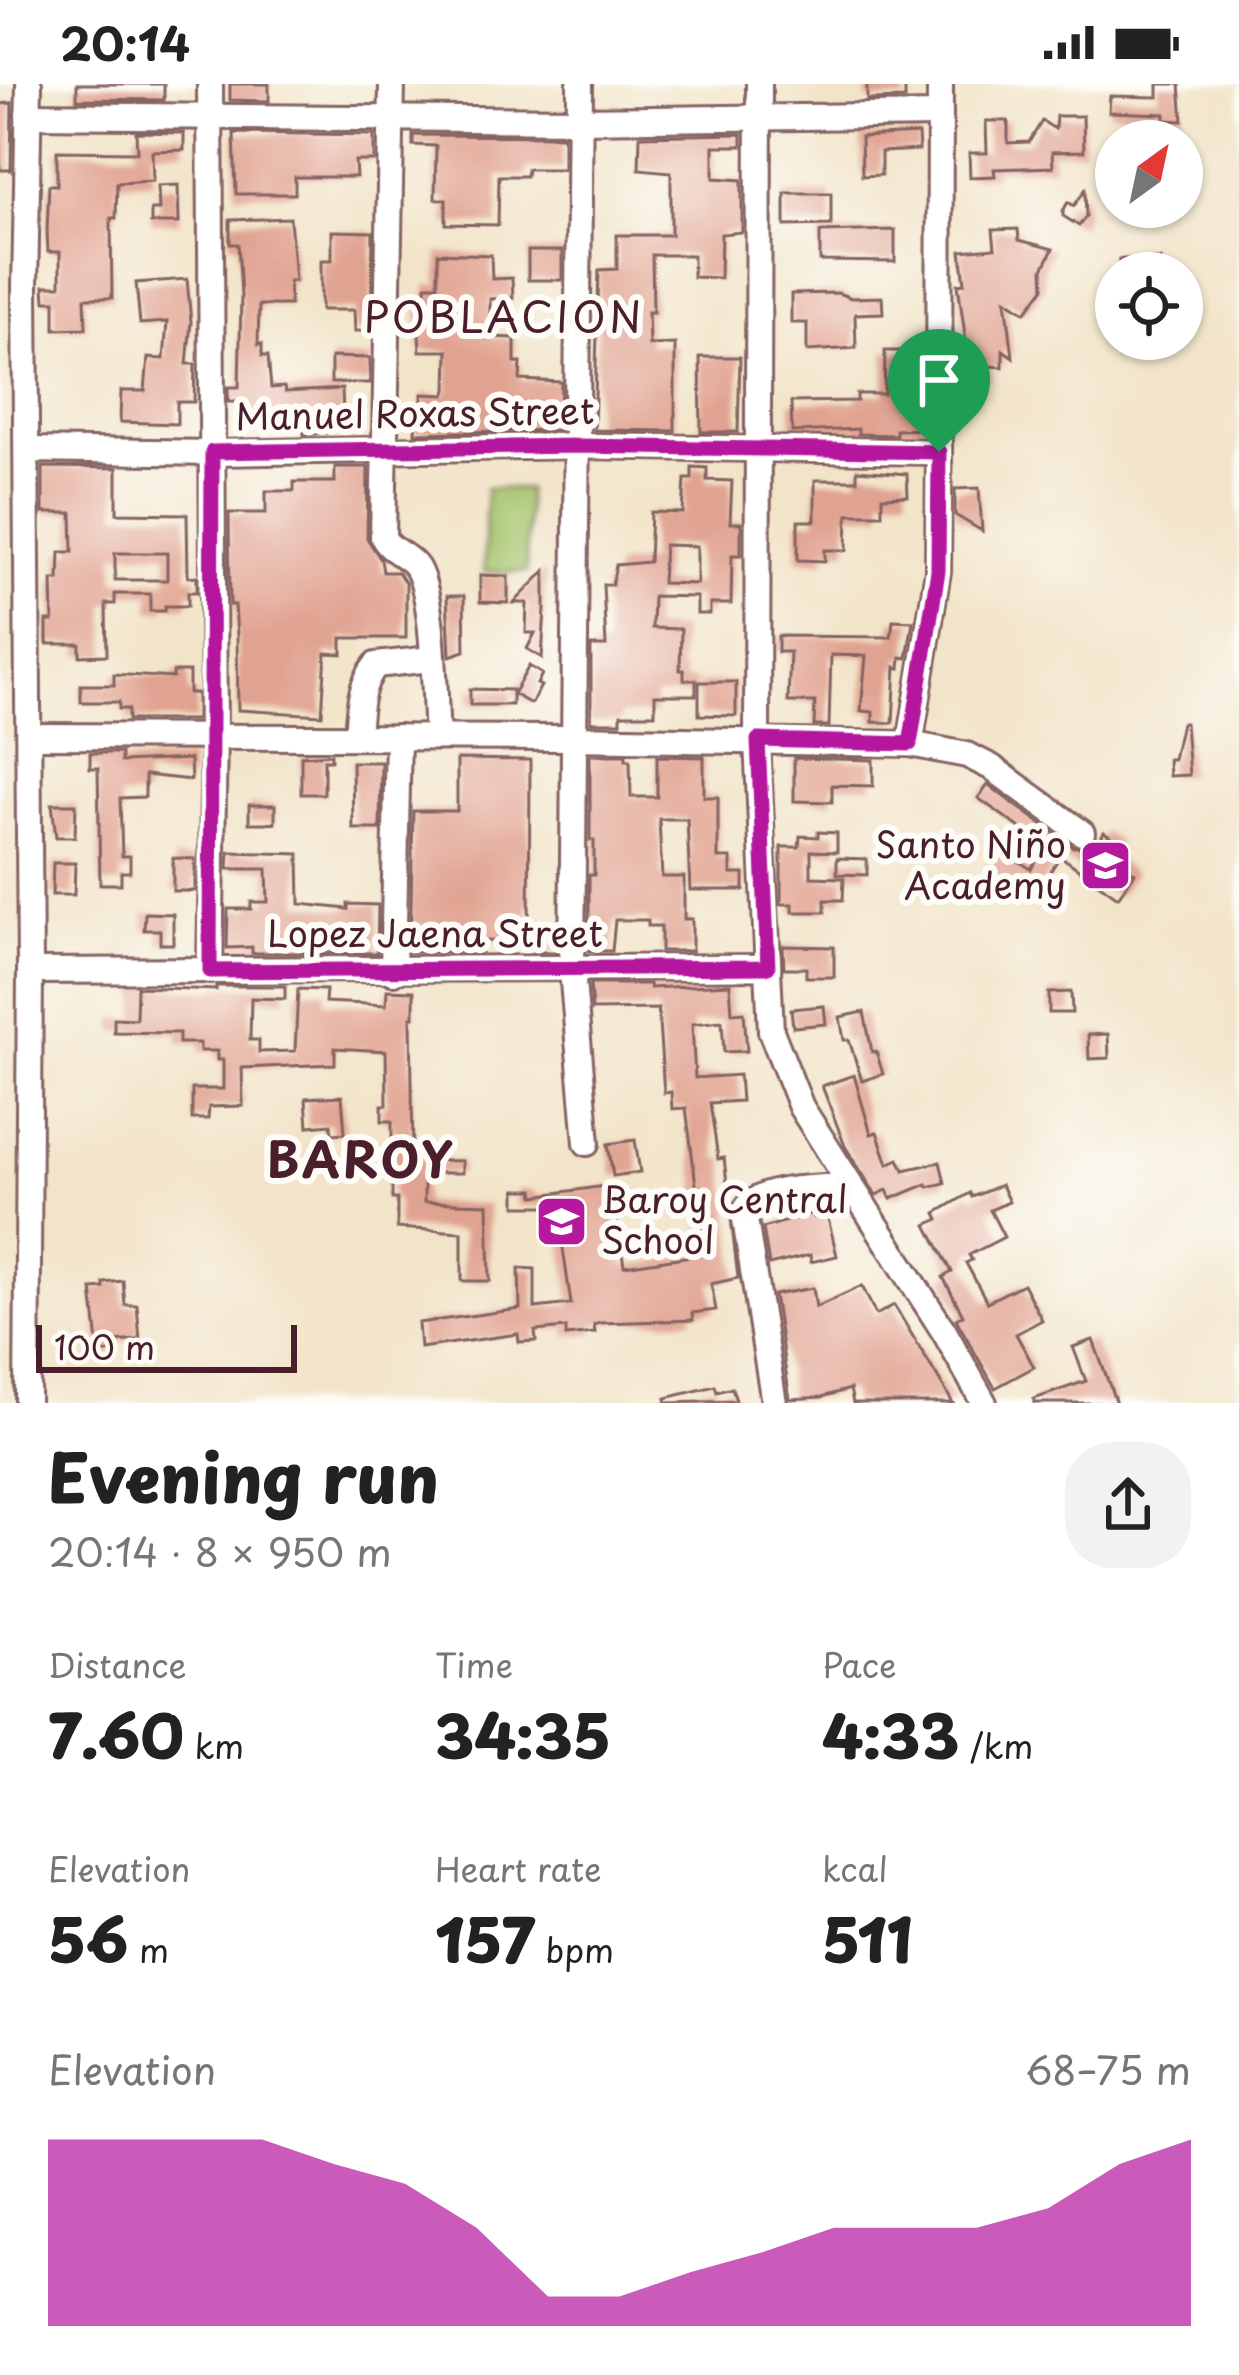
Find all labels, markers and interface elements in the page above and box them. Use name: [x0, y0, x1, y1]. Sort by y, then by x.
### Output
text: 20:14: [60, 8, 190, 76]
north arrow: [1095, 120, 1203, 228]
map controls: [1095, 120, 1203, 360]
button: locate: [1095, 252, 1203, 360]
district label: POBLACION: [363, 284, 645, 347]
pin: [888, 329, 990, 452]
icon: arrive: [906, 347, 972, 413]
street label: Manuel Roxas Street: [235, 382, 595, 442]
place label: Santo Niño Academy: [875, 816, 1066, 911]
school or university icon: Santo Niño Academy: [1077, 838, 1133, 894]
street label: Lopez Jaena Street: [267, 905, 603, 959]
district label: BAROY: [267, 1122, 455, 1194]
place label: Baroy Central School: [601, 1171, 848, 1266]
school or university icon: Baroy Central School: [534, 1193, 590, 1249]
scale bar: [36, 1319, 297, 1372]
text: 100 m: [54, 1321, 155, 1371]
text: Evening run: [48, 1426, 439, 1525]
button: share: [1065, 1442, 1191, 1568]
text: 20:14 · 8 × 950 m: [48, 1521, 392, 1580]
text: Distance: [48, 1639, 186, 1689]
text: Time: [435, 1639, 513, 1689]
text: Pace: [822, 1639, 896, 1689]
text: 7.60: [48, 1689, 184, 1779]
text: 34:35: [435, 1689, 611, 1779]
text: 4:33: [822, 1689, 959, 1779]
text: km: [184, 1720, 244, 1770]
text: /km: [959, 1720, 1033, 1770]
text: Elevation: [48, 1843, 190, 1893]
text: Heart rate: [435, 1843, 602, 1893]
text: kcal: [822, 1843, 888, 1893]
text: 56: [48, 1893, 128, 1983]
text: 157: [435, 1893, 535, 1983]
text: 511: [822, 1893, 913, 1983]
text: m: [128, 1924, 169, 1974]
text: bpm: [535, 1924, 614, 1974]
text: Elevation: [48, 2039, 216, 2098]
text: 68–75 m: [1025, 2039, 1191, 2098]

